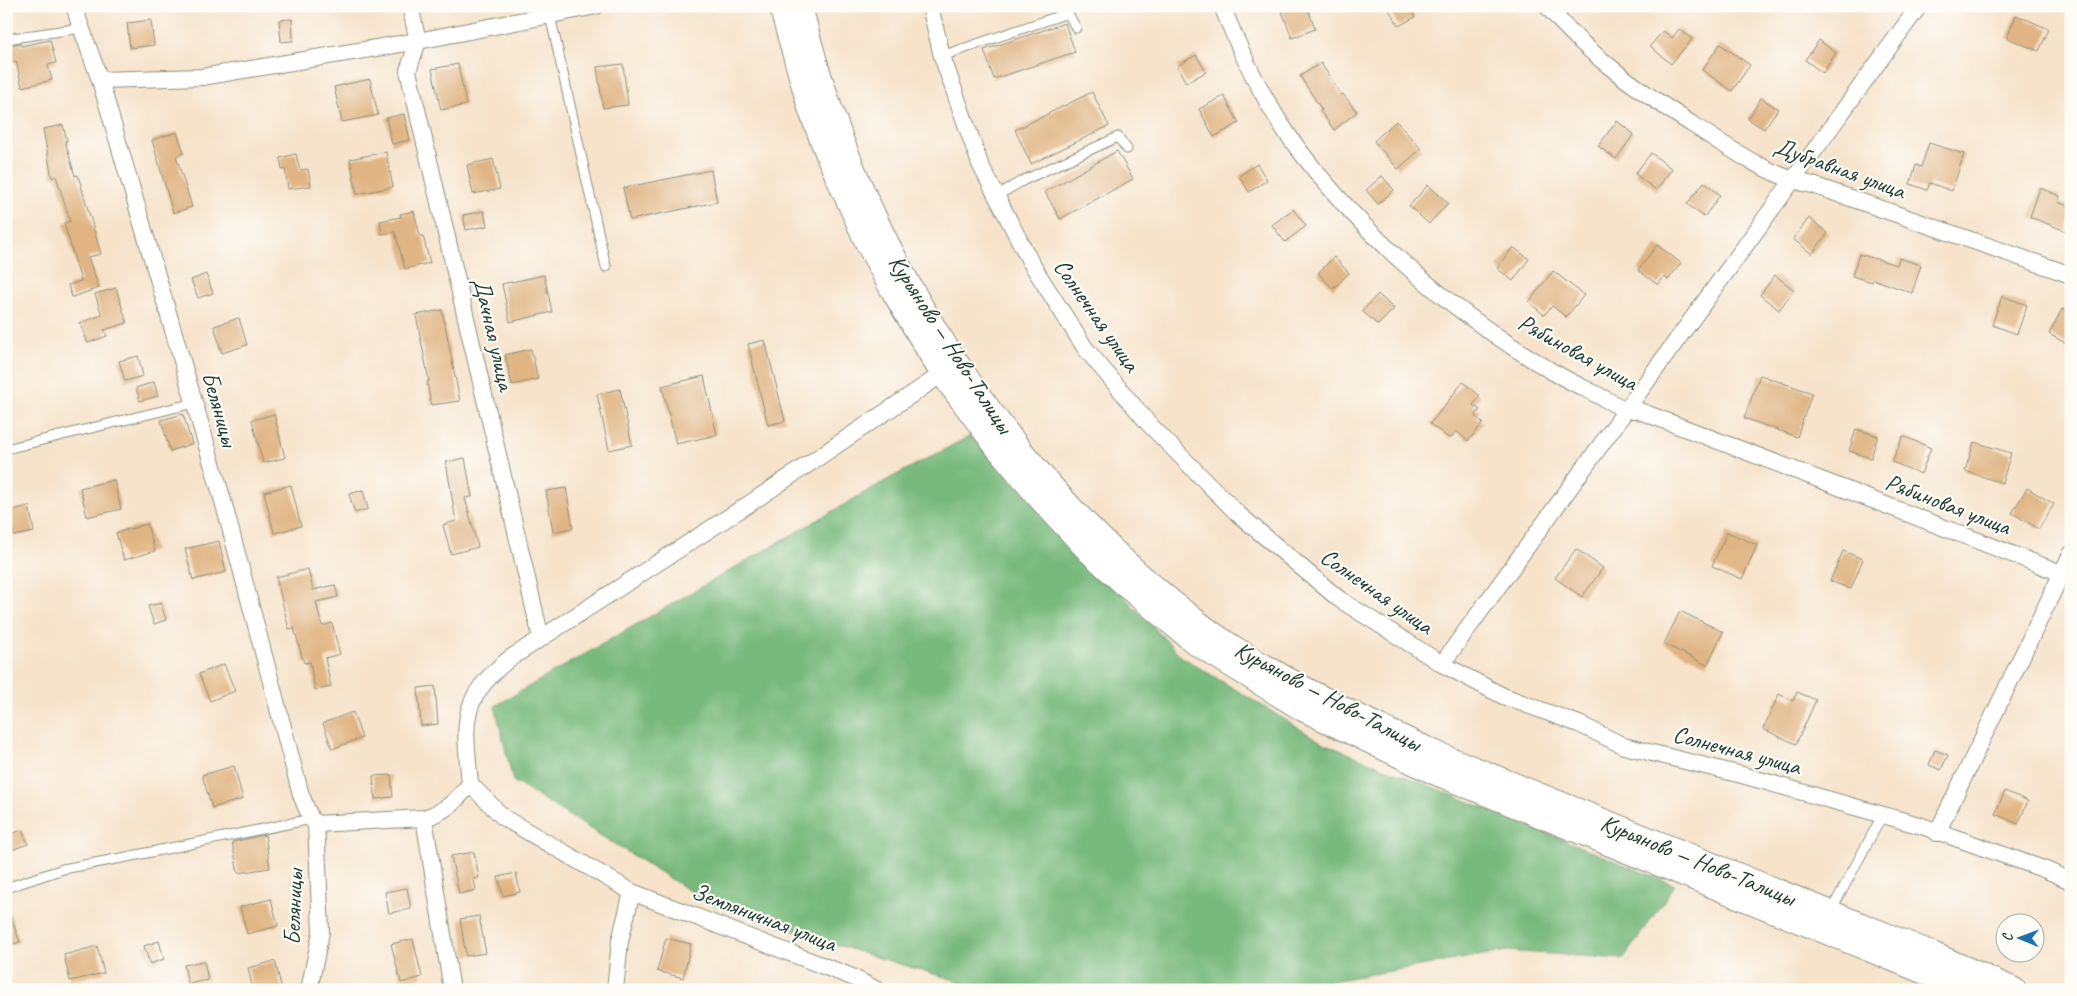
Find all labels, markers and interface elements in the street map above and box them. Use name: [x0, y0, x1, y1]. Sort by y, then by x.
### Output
street label: Дубравная улица: [1770, 130, 1911, 206]
street label: Курьяново — Ново-Талицы: [882, 249, 1021, 441]
street label: Солнечная улица: [1047, 253, 1148, 378]
street label: Дачная улица: [466, 275, 522, 395]
street label: Рябиновая улица: [1513, 307, 1644, 398]
street label: Беляницы: [195, 368, 246, 452]
street label: Рябиновая улица: [1881, 466, 2016, 542]
street label: Солнечная улица: [1315, 541, 1440, 642]
street label: Курьяново — Ново-Талицы: [1230, 634, 1428, 759]
street label: Солнечная улица: [1670, 719, 1806, 782]
street label: Курьяново — Ново-Талицы: [1596, 807, 1802, 914]
street label: Беляницы: [277, 866, 309, 946]
street label: Земляничная улица: [688, 876, 842, 959]
north arrow: [1994, 914, 2044, 964]
text: С: [1999, 932, 2016, 941]

